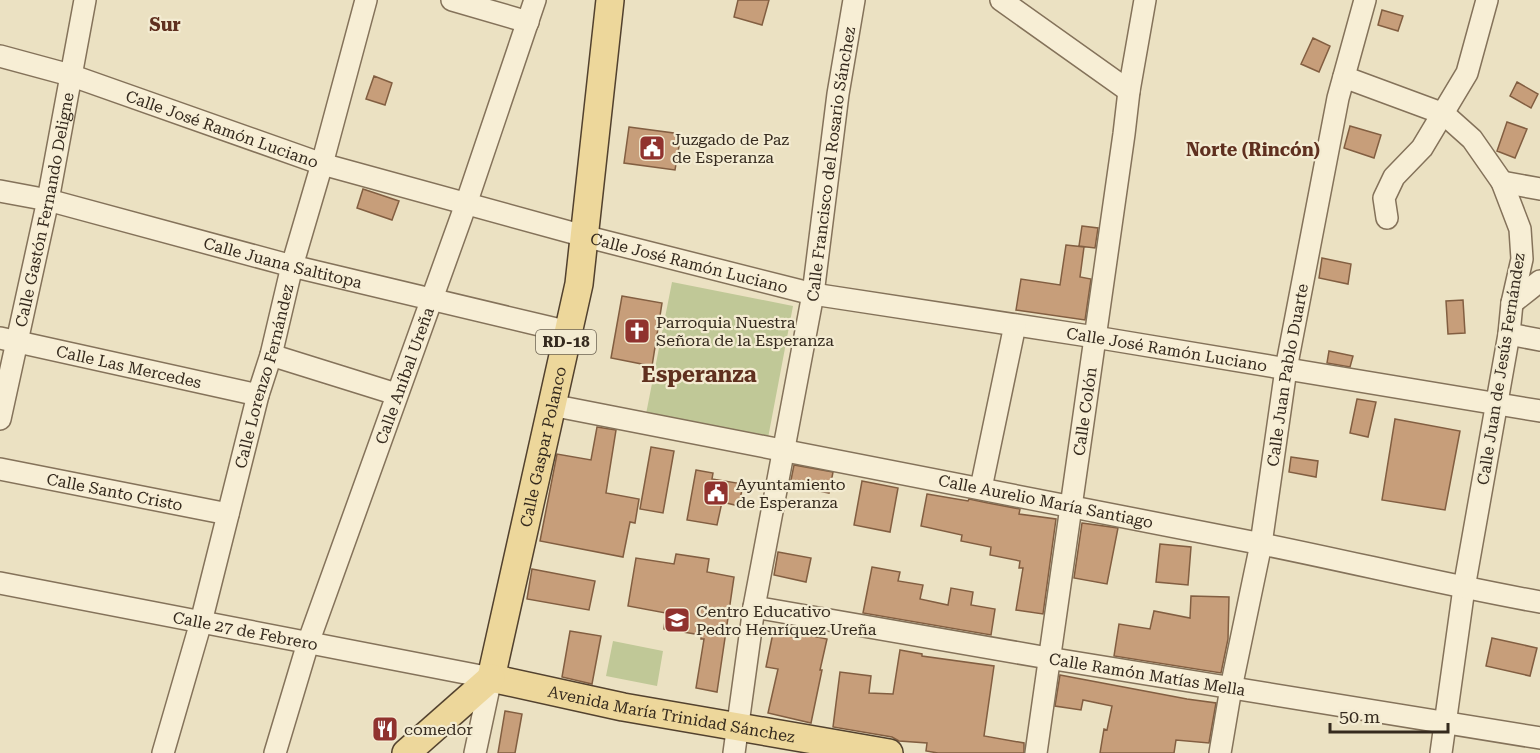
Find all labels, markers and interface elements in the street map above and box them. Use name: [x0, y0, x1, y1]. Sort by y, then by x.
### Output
district label: Sur: [149, 14, 181, 35]
street label: Calle Francisco del Rosario Sánchez: [802, 25, 859, 303]
street label: Calle José Ramón Luciano: [123, 86, 321, 172]
street label: Calle Gastón Fernando Deligne: [11, 91, 77, 329]
place label: Juzgado de Paz de Esperanza: [672, 130, 789, 167]
public building icon: Juzgado de Paz de Esperanza: [637, 133, 667, 163]
district label: Norte (Rincón): [1186, 139, 1320, 160]
street label: Calle José Ramón Luciano: [588, 228, 790, 297]
street label: Calle Juana Saltitopa: [202, 233, 364, 292]
street label: Calle Juan de Jesús Fernández: [1473, 251, 1529, 486]
street label: Calle Lorenzo Fernández: [230, 282, 297, 470]
street label: Calle Juan Pablo Duarte: [1263, 282, 1312, 468]
street label: Calle Aníbal Ureña: [371, 304, 438, 447]
place label: Parroquia Nuestra Señora de la Esperanza: [656, 313, 834, 350]
church icon: Parroquia Nuestra Señora de la Esperanza: [622, 316, 652, 346]
street label: Calle José Ramón Luciano: [1065, 323, 1269, 375]
road number: RD-18: [536, 330, 596, 354]
street label: Calle Las Mercedes: [54, 341, 204, 392]
district label: Esperanza: [641, 362, 757, 387]
street label: Calle Gaspar Polanco: [516, 364, 570, 529]
street label: Calle Colón: [1069, 366, 1100, 457]
street label: Calle Santo Cristo: [45, 469, 185, 514]
street label: Calle Aurelio María Santiago: [937, 470, 1155, 532]
place label: Ayuntamiento de Esperanza: [736, 475, 846, 512]
public building icon: Ayuntamiento de Esperanza: [701, 478, 731, 508]
place label: Centro Educativo Pedro Henríquez Ureña: [696, 602, 877, 639]
school or university icon: Centro Educativo Pedro Henríquez Ureña: [662, 605, 692, 635]
street label: Calle 27 de Febrero: [171, 607, 320, 654]
street label: Calle Ramón Matías Mella: [1048, 649, 1247, 700]
street label: Avenida María Trinidad Sánchez: [546, 681, 797, 746]
scale bar: [1330, 696, 1448, 734]
text: 50 m: [1339, 706, 1380, 727]
restaurant icon: comedor: [370, 714, 400, 744]
place label: comedor: [404, 720, 473, 739]

